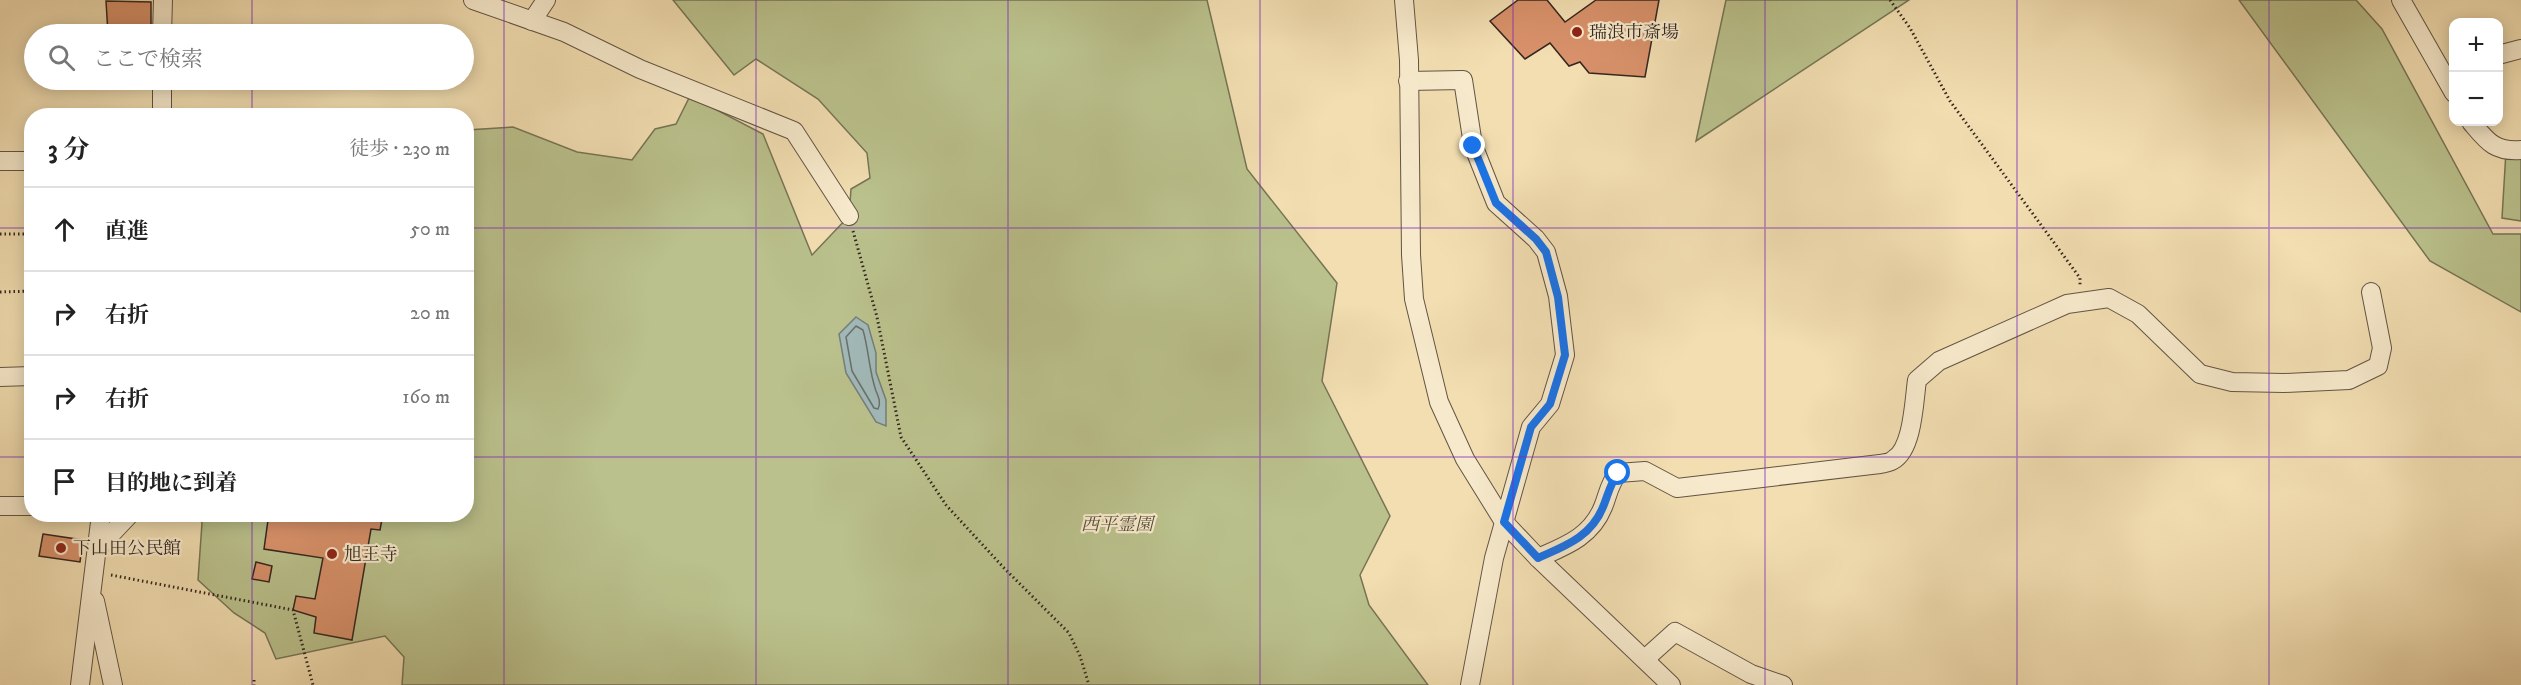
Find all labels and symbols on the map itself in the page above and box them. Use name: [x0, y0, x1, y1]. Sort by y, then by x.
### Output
place label: 瑞浪市斎場: [1589, 22, 1679, 44]
marker: 瑞浪市斎場: [1570, 25, 1584, 39]
route end: [1459, 132, 1485, 158]
route start: [1604, 459, 1630, 485]
park label: 西平霊園: [1081, 514, 1156, 536]
place label: 下山田公民館: [73, 538, 181, 560]
marker: 下山田公民館: [54, 541, 68, 555]
place label: 旭王寺: [344, 544, 398, 566]
marker: 旭王寺: [325, 547, 339, 561]

